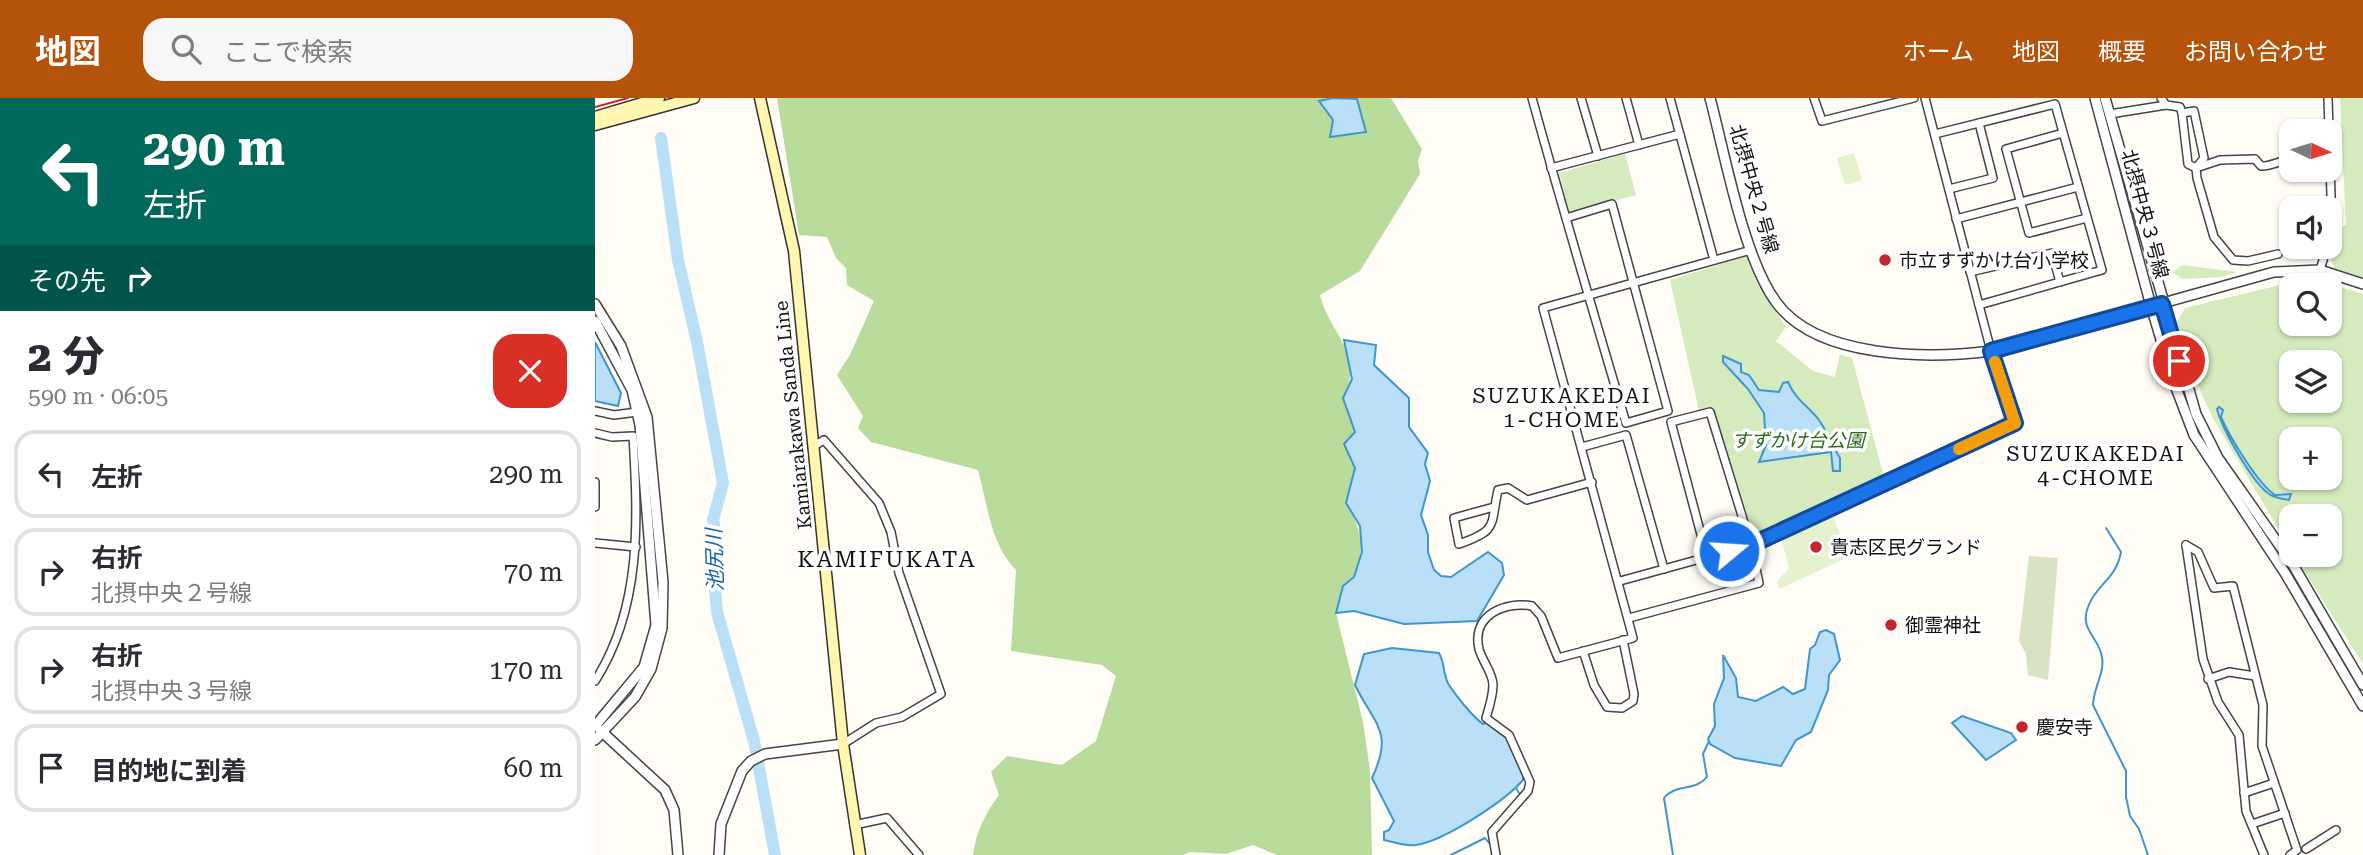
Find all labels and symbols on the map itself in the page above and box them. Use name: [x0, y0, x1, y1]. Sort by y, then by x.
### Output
north arrow: [2279, 119, 2341, 182]
street label: 北摂中央２号線: [1725, 122, 1783, 256]
street label: 北摂中央３号線: [2117, 147, 2173, 281]
place label: 市立すずかけ台小学校: [1899, 249, 2089, 272]
marker: 市立すずかけ台小学校: [1877, 252, 1893, 268]
street label: Kamiarakawa Sanda Line: [770, 300, 816, 530]
pin: [2149, 331, 2209, 391]
district label: SUZUKAKEDAI 1-CHOME: [1472, 384, 1652, 432]
park label: すずかけ台公園: [1731, 429, 1867, 452]
district label: SUZUKAKEDAI 4-CHOME: [2006, 442, 2186, 490]
position arrow: [1692, 514, 1766, 588]
water label: 池尻川: [702, 526, 728, 592]
place label: 貴志区民グランド: [1830, 536, 1982, 559]
marker: 貴志区民グランド: [1808, 539, 1824, 555]
district label: KAMIFUKATA: [797, 546, 977, 573]
place label: 御霊神社: [1905, 614, 1981, 637]
marker: 御霊神社: [1883, 617, 1899, 633]
place label: 慶安寺: [2036, 716, 2093, 739]
marker: 慶安寺: [2014, 719, 2030, 735]

